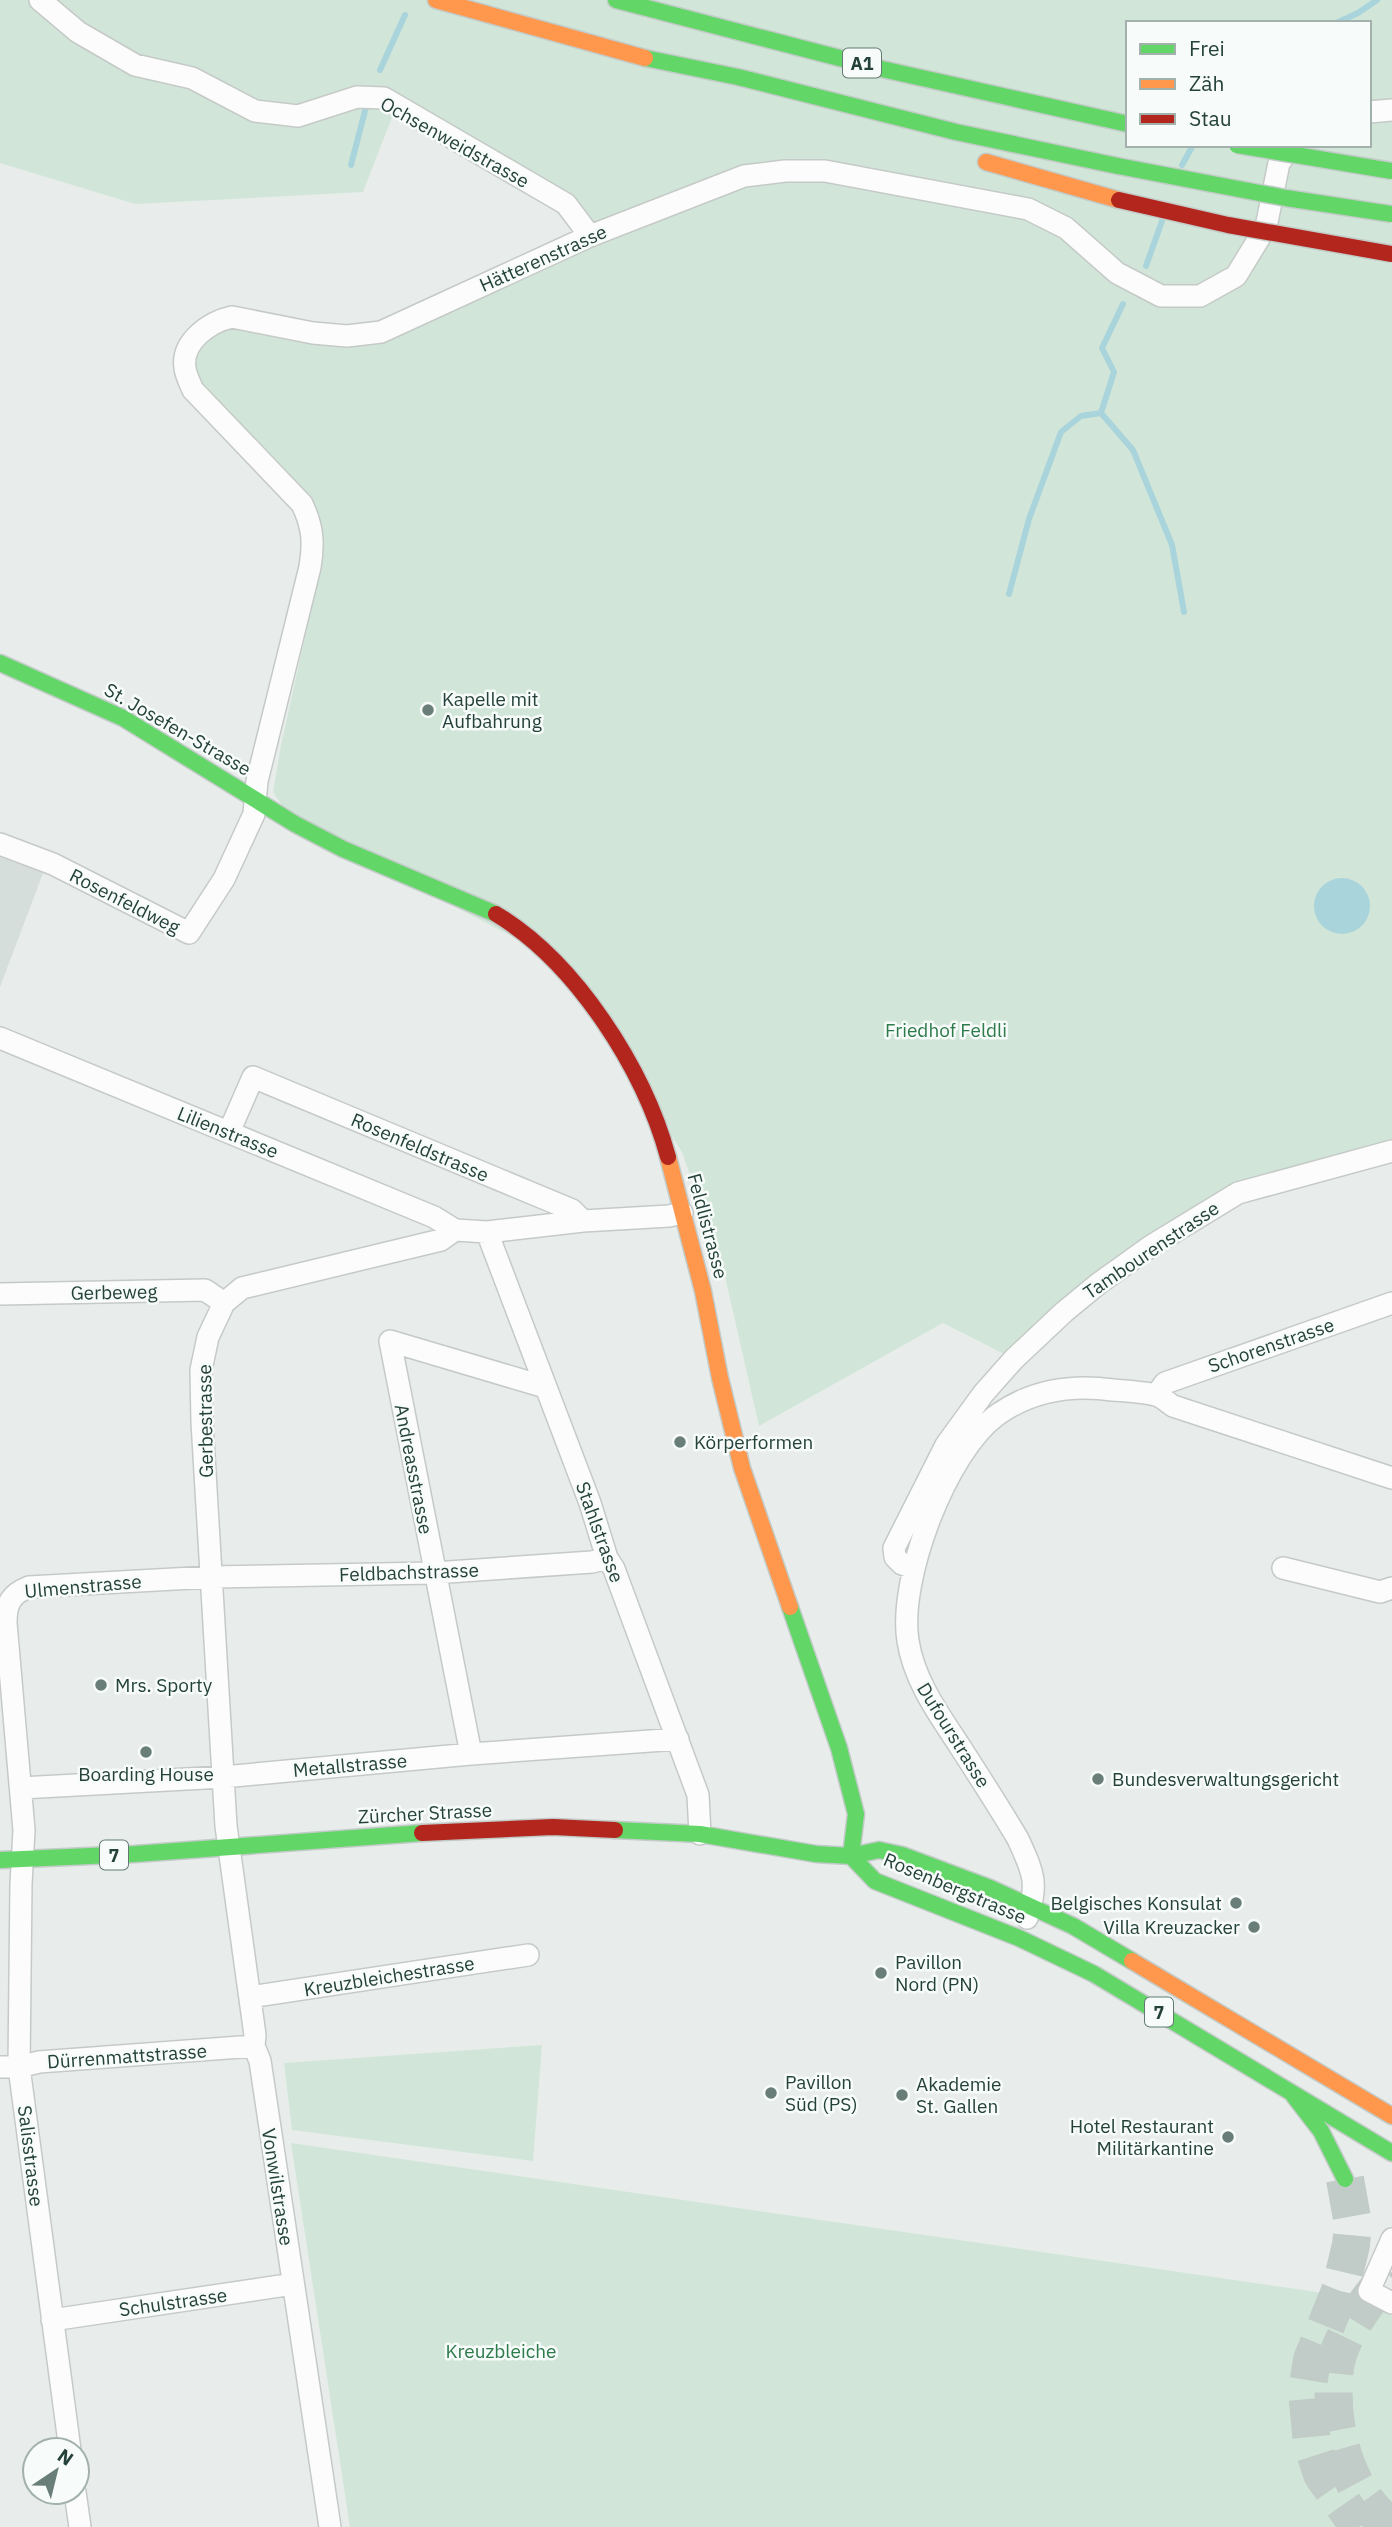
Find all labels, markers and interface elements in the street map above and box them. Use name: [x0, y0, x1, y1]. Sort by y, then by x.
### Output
legend: [1126, 21, 1371, 147]
text: Frei: [1189, 34, 1225, 62]
road number: A1: [843, 48, 881, 78]
text: Zäh: [1189, 69, 1224, 97]
street label: Ochsenweidstrasse: [376, 91, 534, 193]
text: Stau: [1189, 104, 1232, 132]
street label: Hätterenstrasse: [476, 219, 610, 297]
street label: St. Josefen-Strasse: [100, 677, 256, 781]
place label: Kapelle mit Aufbahrung: [442, 687, 542, 733]
marker: Kapelle mit Aufbahrung: [420, 702, 436, 718]
street label: Rosenfeldweg: [66, 863, 184, 939]
park label: Friedhof Feldli: [885, 1018, 1007, 1042]
street label: Lilienstrasse: [174, 1101, 282, 1163]
street label: Rosenfeldstrasse: [347, 1107, 493, 1187]
street label: Feldlistrasse: [682, 1171, 734, 1281]
street label: Tambourenstrasse: [1079, 1196, 1223, 1304]
street label: Gerbeweg: [70, 1279, 158, 1305]
street label: Schorenstrasse: [1205, 1312, 1337, 1378]
street label: Gerbestrasse: [192, 1364, 218, 1478]
street label: Andreasstrasse: [390, 1402, 438, 1536]
place label: Körperformen: [694, 1430, 813, 1454]
marker: Körperformen: [672, 1434, 688, 1450]
street label: Stahlstrasse: [571, 1478, 629, 1586]
street label: Feldbachstrasse: [339, 1558, 479, 1586]
street label: Ulmenstrasse: [23, 1569, 143, 1603]
place label: Mrs. Sporty: [115, 1673, 213, 1697]
marker: Mrs. Sporty: [93, 1677, 109, 1693]
street label: Dufourstrasse: [912, 1678, 996, 1792]
marker: Boarding House: [138, 1744, 154, 1760]
street label: Metallstrasse: [292, 1748, 408, 1782]
place label: Boarding House: [78, 1762, 214, 1786]
place label: Bundesverwaltungsgericht: [1112, 1767, 1339, 1791]
marker: Bundesverwaltungsgericht: [1090, 1771, 1106, 1787]
street label: Zürcher Strasse: [357, 1797, 493, 1829]
road number: 7: [100, 1840, 128, 1870]
street label: Rosenbergstrasse: [880, 1847, 1030, 1929]
place label: Belgisches Konsulat: [1050, 1891, 1222, 1915]
marker: Belgisches Konsulat: [1228, 1895, 1244, 1911]
place label: Villa Kreuzacker: [1103, 1915, 1240, 1939]
marker: Villa Kreuzacker: [1246, 1919, 1262, 1935]
place label: Pavillon Nord (PN): [895, 1950, 979, 1996]
street label: Kreuzbleichestrasse: [302, 1951, 476, 2001]
marker: Pavillon Nord (PN): [873, 1965, 889, 1981]
road number: 7: [1145, 1998, 1173, 2026]
street label: Dürrenmattstrasse: [46, 2038, 208, 2074]
place label: Pavillon Süd (PS): [785, 2070, 858, 2116]
place label: Akademie St. Gallen: [916, 2072, 1001, 2118]
marker: Pavillon Süd (PS): [763, 2085, 779, 2101]
marker: Akademie St. Gallen: [894, 2087, 910, 2103]
street label: Salisstrasse: [13, 2104, 49, 2208]
place label: Hotel Restaurant Militärkantine: [1070, 2114, 1214, 2160]
street label: Vonwilstrasse: [257, 2127, 299, 2247]
marker: Hotel Restaurant Militärkantine: [1220, 2129, 1236, 2145]
street label: Schulstrasse: [117, 2283, 229, 2321]
park label: Kreuzbleiche: [446, 2339, 556, 2363]
north arrow: [21, 2436, 91, 2506]
text: N: [53, 2443, 78, 2471]

